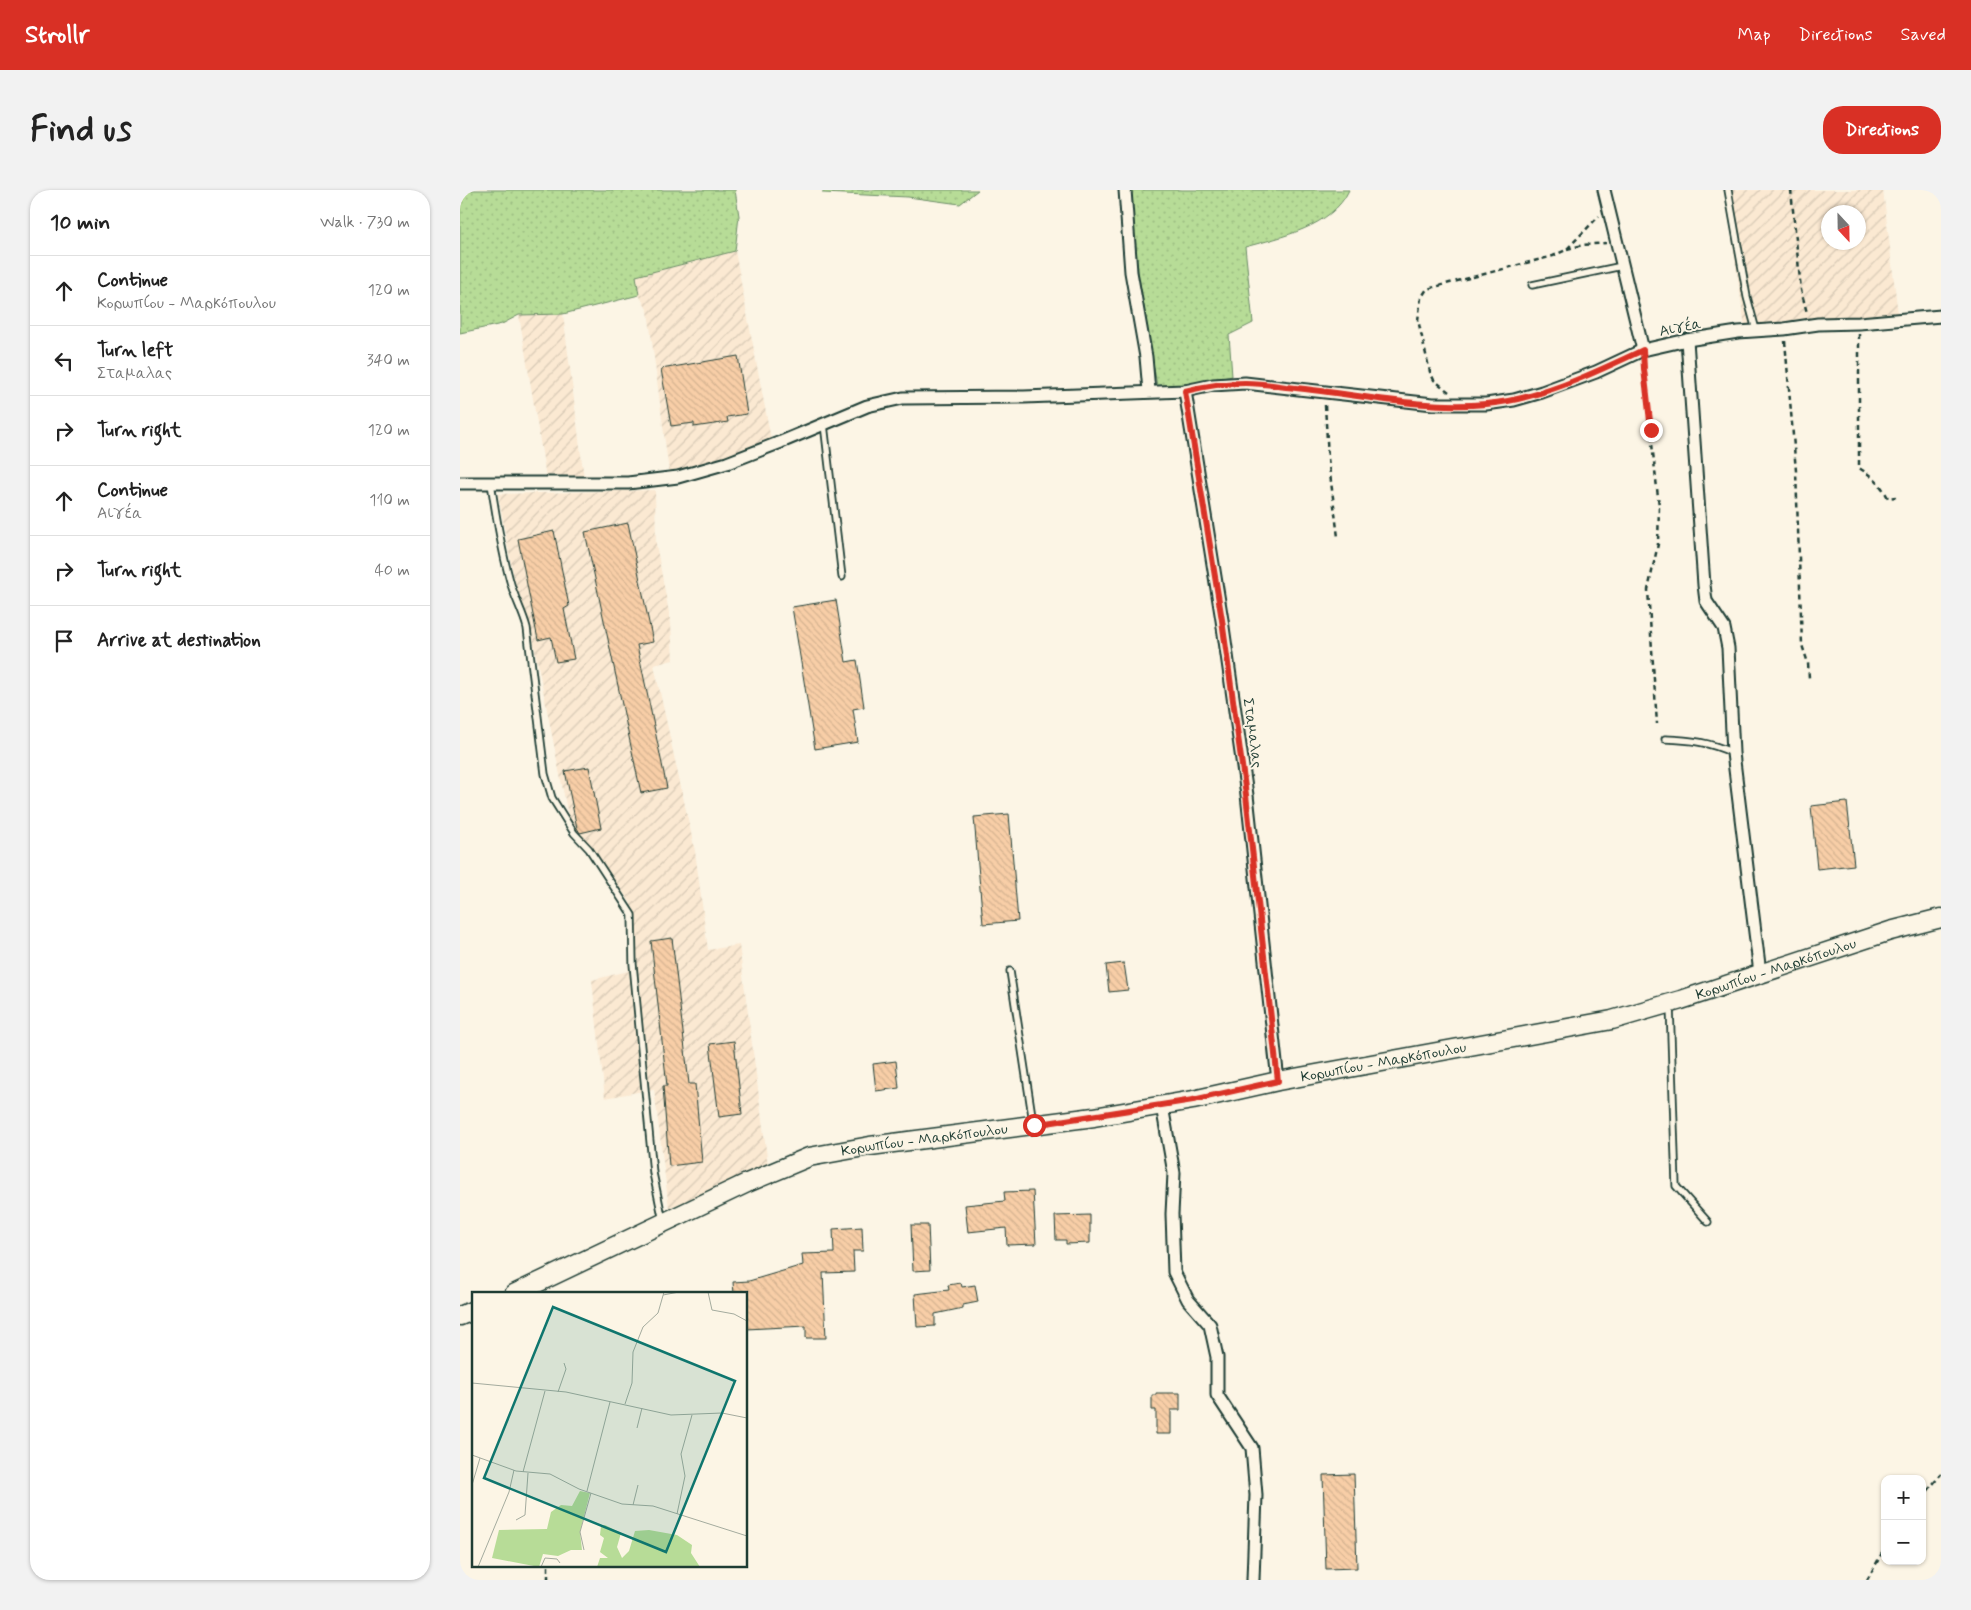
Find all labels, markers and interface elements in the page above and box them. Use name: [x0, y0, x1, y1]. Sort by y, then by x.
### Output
text: Strollr: [25, 20, 89, 51]
text: Map: [1738, 23, 1771, 47]
text: Directions: [1799, 23, 1873, 47]
text: Saved: [1901, 23, 1946, 47]
button: Directions: [1823, 106, 1941, 154]
text: Find us: [30, 107, 132, 153]
north arrow: [1821, 205, 1866, 250]
text: 10 min: [50, 209, 110, 237]
text: Walk · 730 m: [320, 212, 410, 233]
text: Continue: [97, 268, 168, 293]
icon: ahead: [50, 277, 78, 305]
text: 120 m: [368, 280, 410, 301]
text: Κορωπίου - Μαρκόπουλου: [97, 293, 276, 314]
street label: Αιγέα: [1657, 314, 1703, 342]
text: Turn left: [97, 338, 173, 363]
icon: left: [50, 347, 78, 375]
text: 340 m: [366, 350, 410, 371]
text: Σταμαλας: [97, 363, 172, 384]
icon: right: [50, 417, 78, 445]
text: Turn right: [97, 418, 181, 443]
route end: [1640, 419, 1663, 442]
text: 120 m: [368, 420, 410, 441]
text: Continue: [97, 478, 168, 503]
icon: ahead: [50, 487, 78, 515]
text: 110 m: [369, 490, 410, 511]
text: Αιγέα: [97, 503, 142, 524]
icon: right: [50, 557, 78, 585]
text: Turn right: [97, 558, 181, 583]
text: 40 m: [374, 560, 410, 581]
icon: arrive: [50, 627, 78, 655]
text: Arrive at destination: [97, 628, 261, 653]
street label: Σταμαλας: [1237, 697, 1267, 770]
street label: Κορωπίου - Μαρκόπουλου: [1693, 934, 1859, 1005]
street label: Κορωπίου - Μαρκόπουλου: [1299, 1038, 1468, 1088]
route start: [1023, 1114, 1046, 1137]
street label: Κορωπίου - Μαρκόπουλου: [840, 1119, 1009, 1162]
inset map: [472, 1292, 748, 1568]
map controls: [1881, 1475, 1926, 1565]
button: +: [1881, 1475, 1926, 1520]
button: −: [1881, 1520, 1926, 1565]

